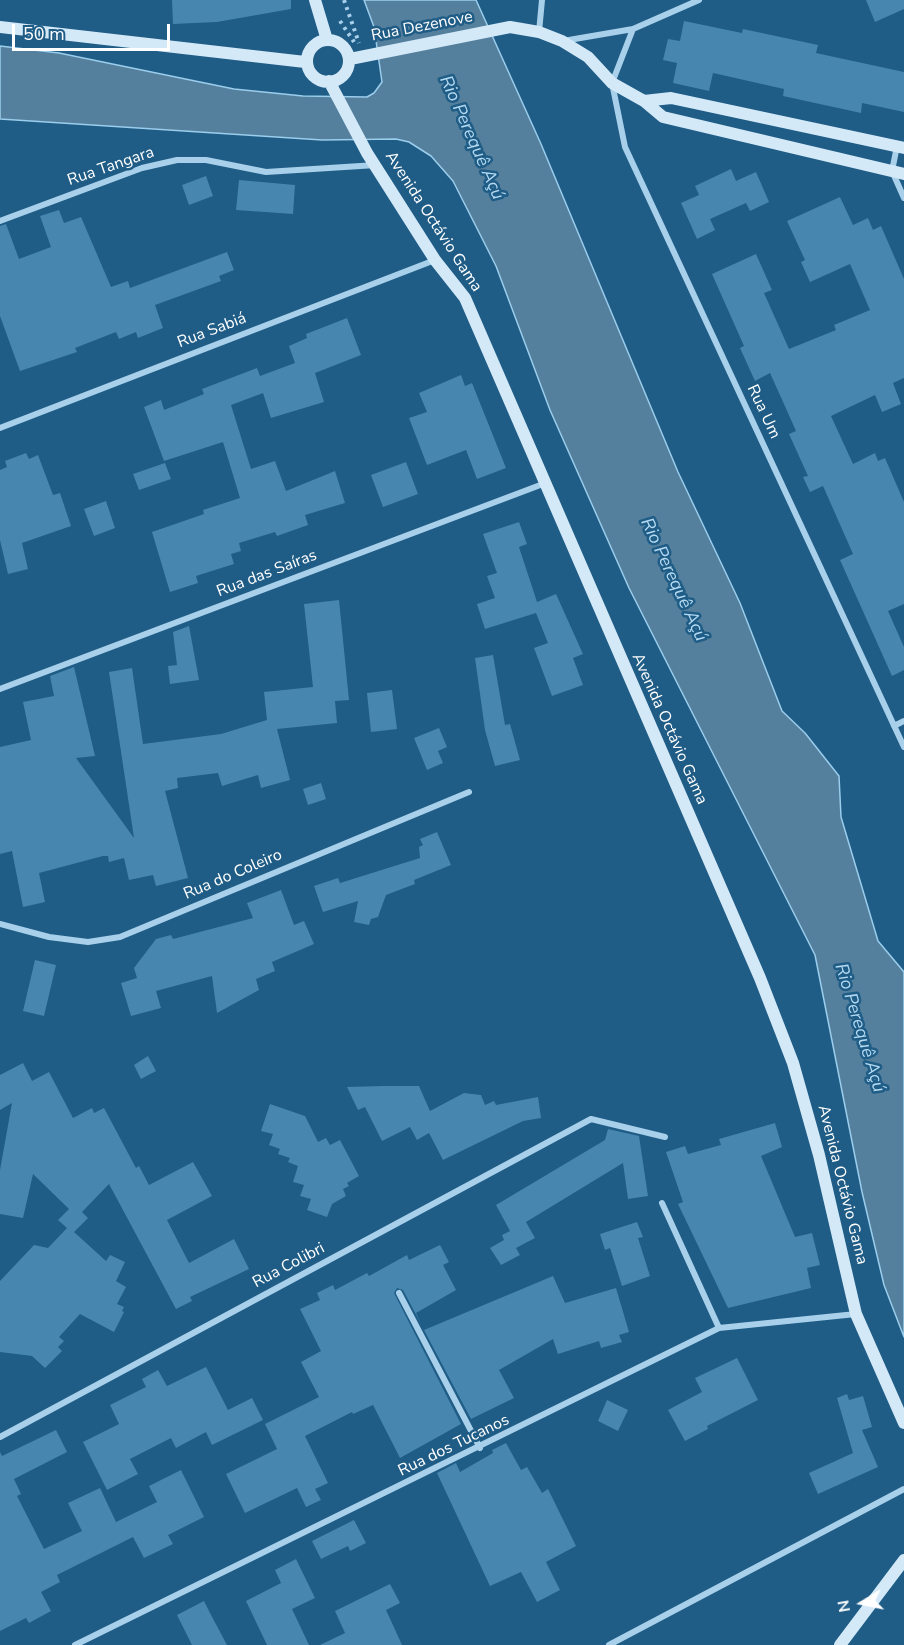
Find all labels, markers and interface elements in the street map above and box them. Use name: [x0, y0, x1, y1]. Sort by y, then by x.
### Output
street label: Rua Dezenove: [370, 8, 474, 46]
scale bar: [15, 12, 172, 50]
text: 50 m: [23, 22, 65, 46]
water label: Rio Perequê Açú: [434, 73, 508, 203]
street label: Rua Tangara: [65, 143, 157, 191]
street label: Avenida Octávio Gama: [380, 148, 486, 296]
street label: Rua Sabiá: [175, 309, 249, 353]
street label: Rua Um: [742, 382, 784, 442]
water label: Rio Perequê Açú: [635, 515, 711, 645]
street label: Rua das Saíras: [214, 546, 320, 602]
street label: Avenida Octávio Gama: [627, 650, 711, 808]
street label: Rua do Coleiro: [181, 846, 285, 904]
water label: Rio Perequê Açú: [829, 961, 889, 1095]
street label: Avenida Octávio Gama: [813, 1103, 871, 1267]
street label: Rua Colibri: [250, 1239, 328, 1293]
street label: Rua dos Tucanos: [395, 1411, 513, 1481]
north arrow: [832, 1573, 892, 1633]
text: N: [832, 1598, 856, 1614]

